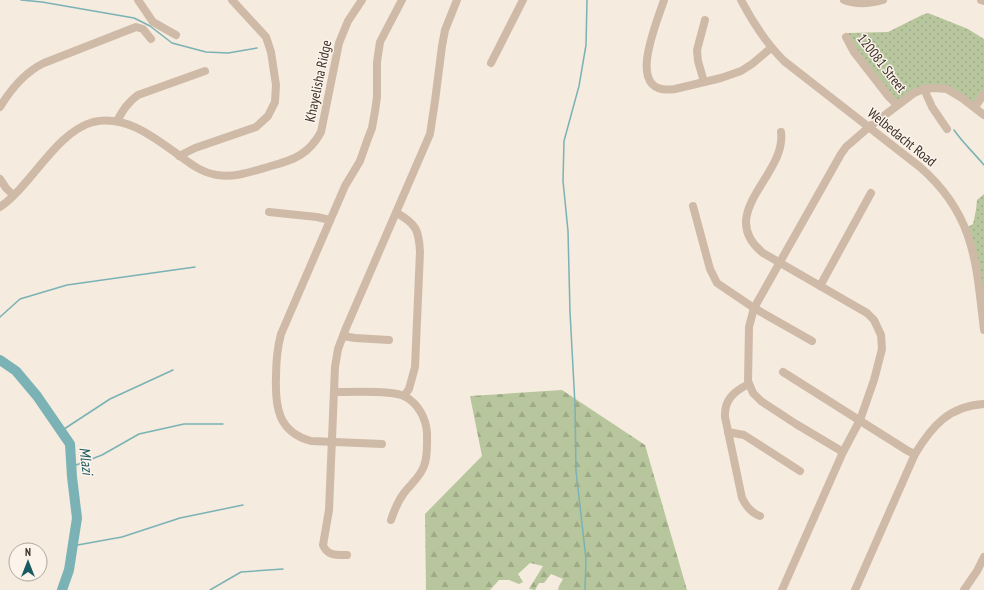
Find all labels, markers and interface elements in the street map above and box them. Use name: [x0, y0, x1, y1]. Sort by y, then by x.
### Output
street label: 120081 Street: [853, 30, 911, 96]
street label: Khayelisha Ridge: [301, 38, 335, 124]
street label: Welbedacht Road: [864, 104, 940, 170]
water label: Mlazi: [75, 446, 98, 478]
north arrow: [8, 542, 48, 582]
text: N: [25, 545, 31, 559]

